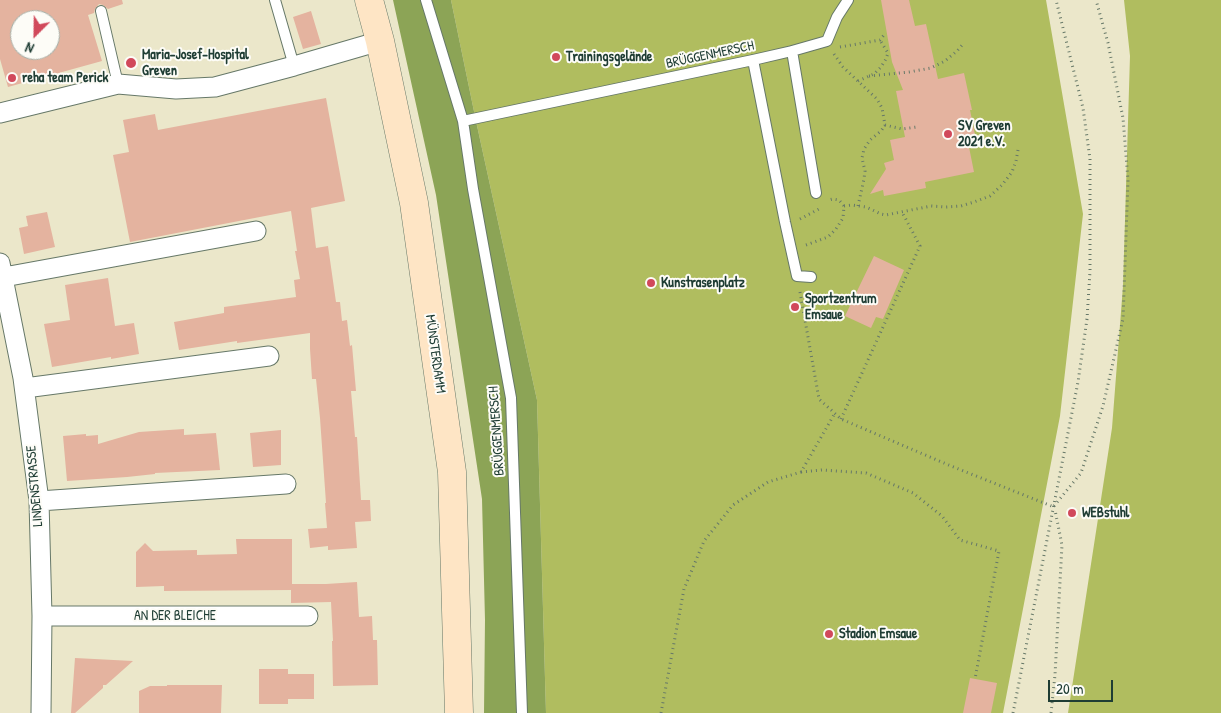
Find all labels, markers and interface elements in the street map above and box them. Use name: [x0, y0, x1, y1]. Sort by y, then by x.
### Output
north arrow: [10, 10, 60, 60]
street label: BRÜGGENMERSCH: [664, 37, 756, 73]
text: N: [22, 38, 36, 59]
place label: Maria-Josef-Hospital Greven: [142, 47, 249, 80]
place label: Trainingsgelände: [566, 49, 652, 65]
marker: Trainingsgelände: [550, 51, 562, 63]
marker: Maria-Josef-Hospital Greven: [124, 56, 138, 70]
place label: reha team Perick: [22, 70, 108, 86]
marker: reha team Perick: [6, 72, 18, 84]
place label: SV Greven 2021 e.V.: [958, 118, 1011, 150]
marker: SV Greven 2021 e.V.: [942, 128, 954, 140]
place label: Kunstrasenplatz: [661, 275, 745, 291]
marker: Kunstrasenplatz: [645, 277, 657, 289]
place label: Sportzentrum Emsaue: [805, 291, 876, 324]
marker: Sportzentrum Emsaue: [789, 301, 801, 313]
street label: MÜNSTERDAMM: [421, 314, 449, 394]
street label: BRÜGGENMERSCH: [485, 386, 509, 476]
street label: LINDENSTRASSE: [23, 445, 47, 527]
place label: WEBstuhl: [1082, 505, 1129, 521]
marker: WEBstuhl: [1066, 507, 1078, 519]
street label: AN DER BLEICHE: [134, 608, 216, 624]
place label: Stadion Emsaue: [839, 626, 917, 642]
marker: Stadion Emsaue: [823, 628, 835, 640]
scale bar: [1051, 670, 1116, 702]
text: 20 m: [1056, 678, 1083, 699]

